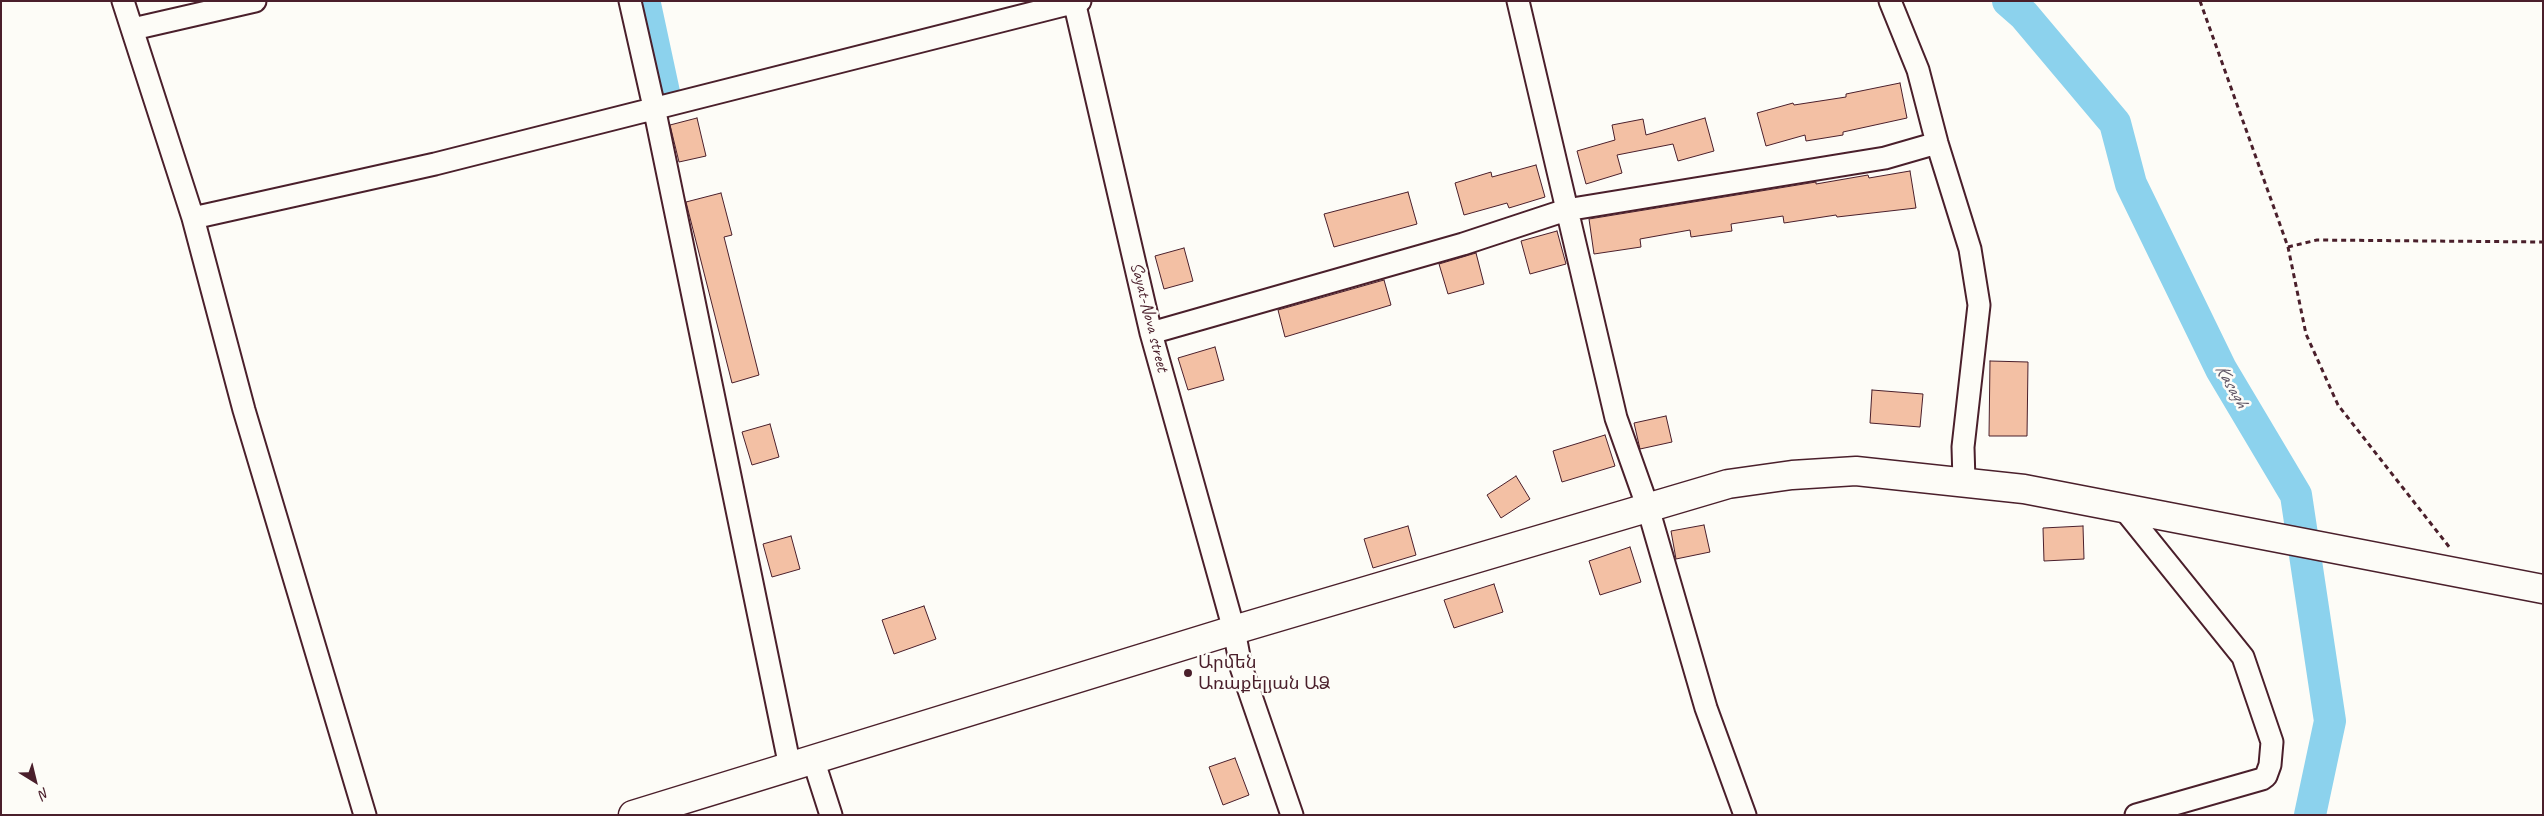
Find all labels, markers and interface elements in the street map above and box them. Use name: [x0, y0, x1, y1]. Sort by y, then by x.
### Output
street label: Sayat-Nova street: [1125, 260, 1173, 374]
water label: Kasagh: [2210, 360, 2252, 412]
place label: Արմեն Առաքելյան ԱՁ: [1198, 652, 1331, 694]
marker: Արմեն Առաքելյան ԱՁ: [1182, 667, 1194, 679]
north arrow: [10, 756, 60, 806]
text: N: [36, 784, 53, 803]

